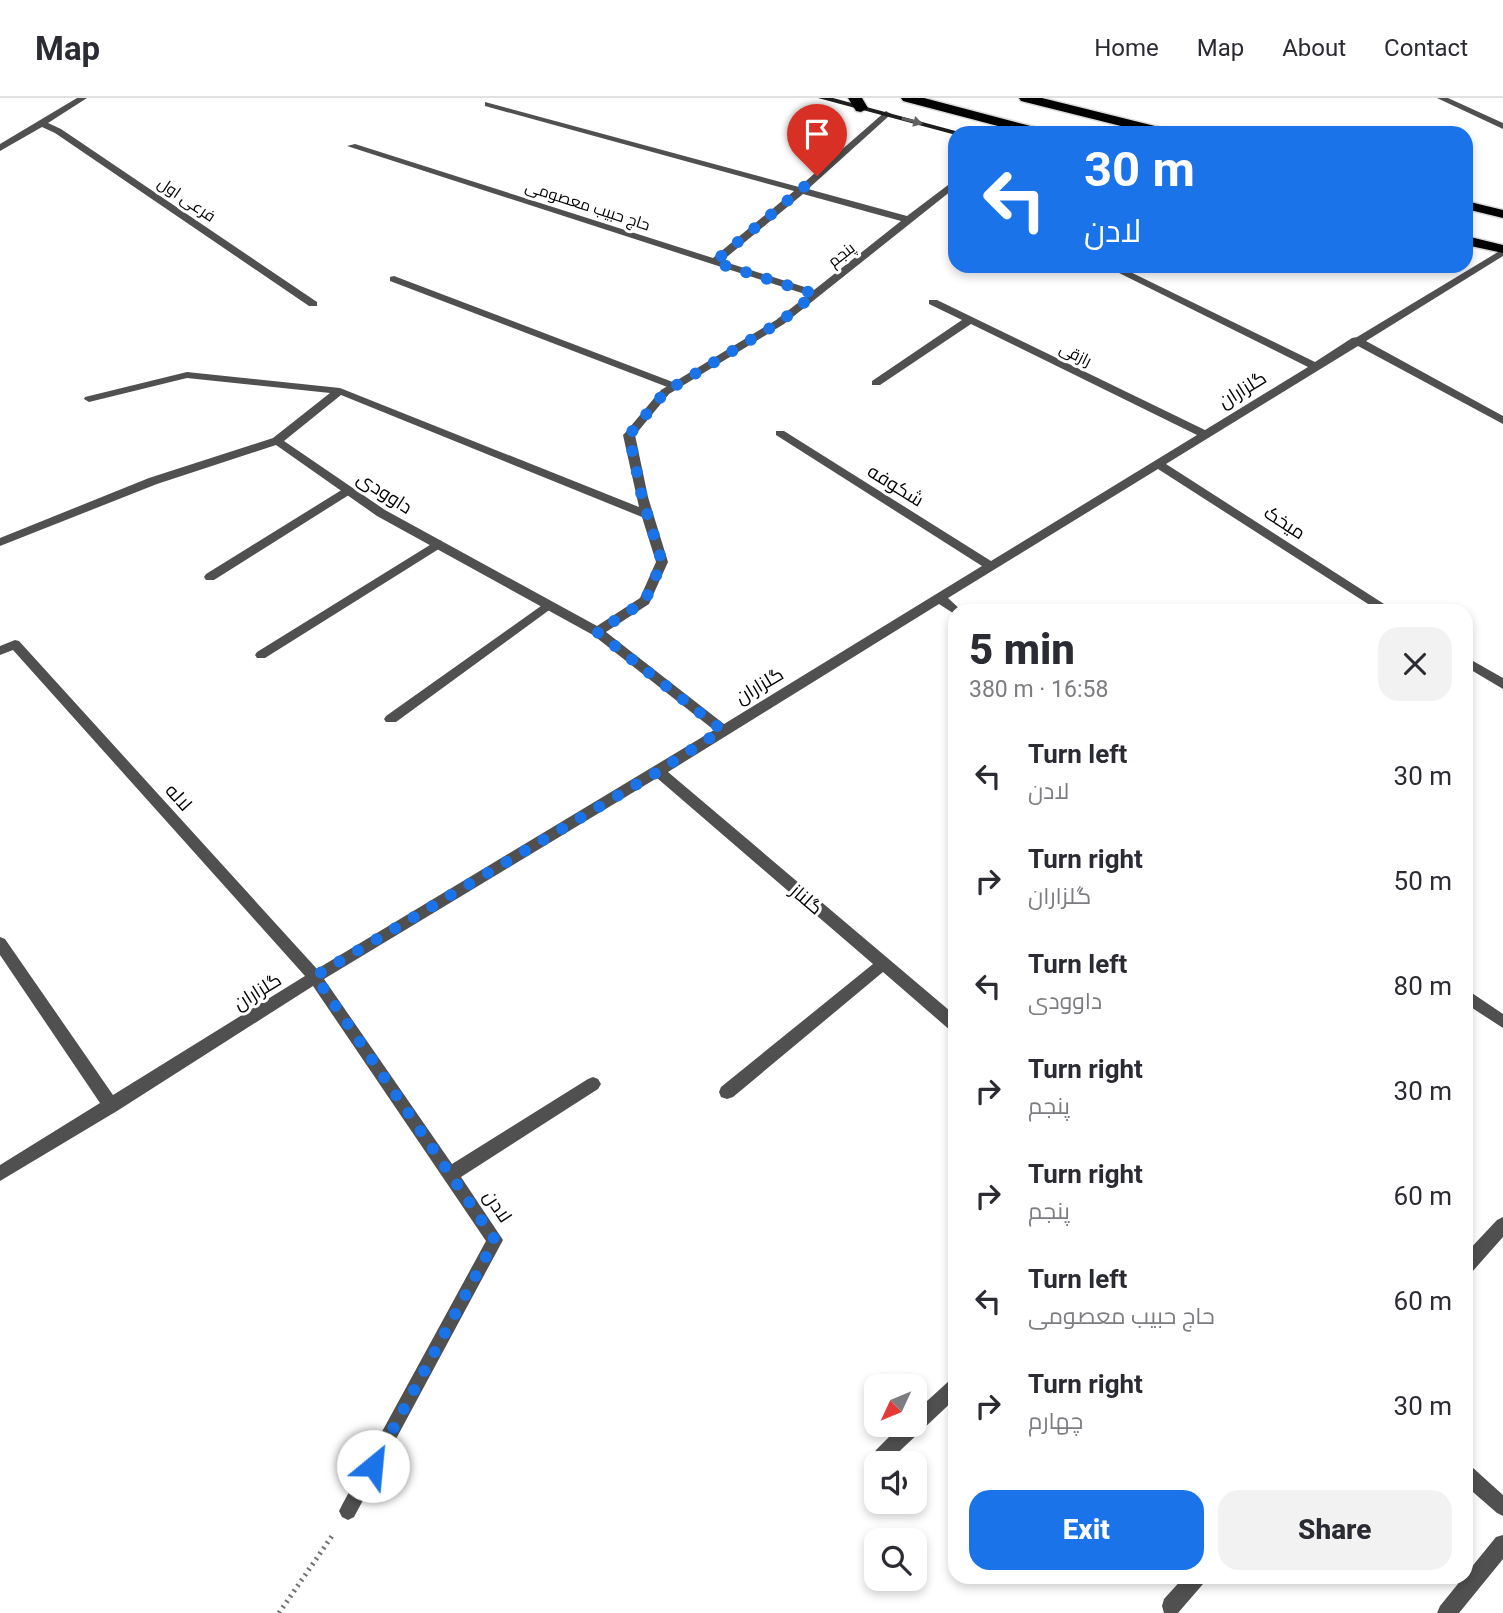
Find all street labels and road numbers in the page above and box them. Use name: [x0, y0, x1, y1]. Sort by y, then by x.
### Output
street label: فرعی اول: [154, 173, 219, 227]
street label: حاج حبیب معصومی: [522, 176, 653, 236]
street label: پنجم: [824, 237, 860, 272]
street label: رازقی: [1056, 339, 1095, 371]
street label: گلزاران: [1214, 366, 1271, 413]
street label: شکوفه: [863, 459, 928, 512]
street label: داوودی: [353, 466, 417, 519]
street label: میخک: [1260, 501, 1310, 544]
street label: گلزاران: [731, 662, 788, 709]
street label: لاله: [161, 779, 197, 816]
street label: گلناز: [785, 879, 827, 919]
street label: گلزاران: [229, 968, 286, 1015]
street label: لادن: [479, 1186, 517, 1227]

